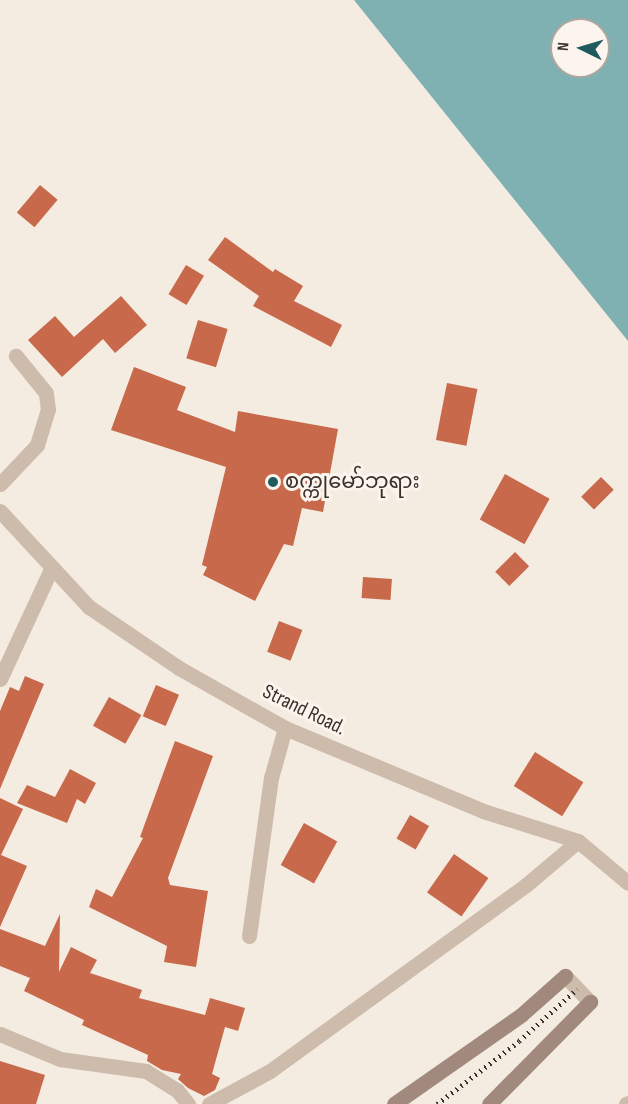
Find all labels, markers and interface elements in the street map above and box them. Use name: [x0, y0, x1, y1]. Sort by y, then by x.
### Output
north arrow: [550, 18, 610, 78]
text: N: [554, 41, 573, 52]
place label: စက္ကုမော်ဘုရား: [285, 469, 420, 495]
marker: စက္ကုမော်ဘုရား: [266, 475, 280, 489]
street label: Strand Road.: [258, 679, 350, 741]

